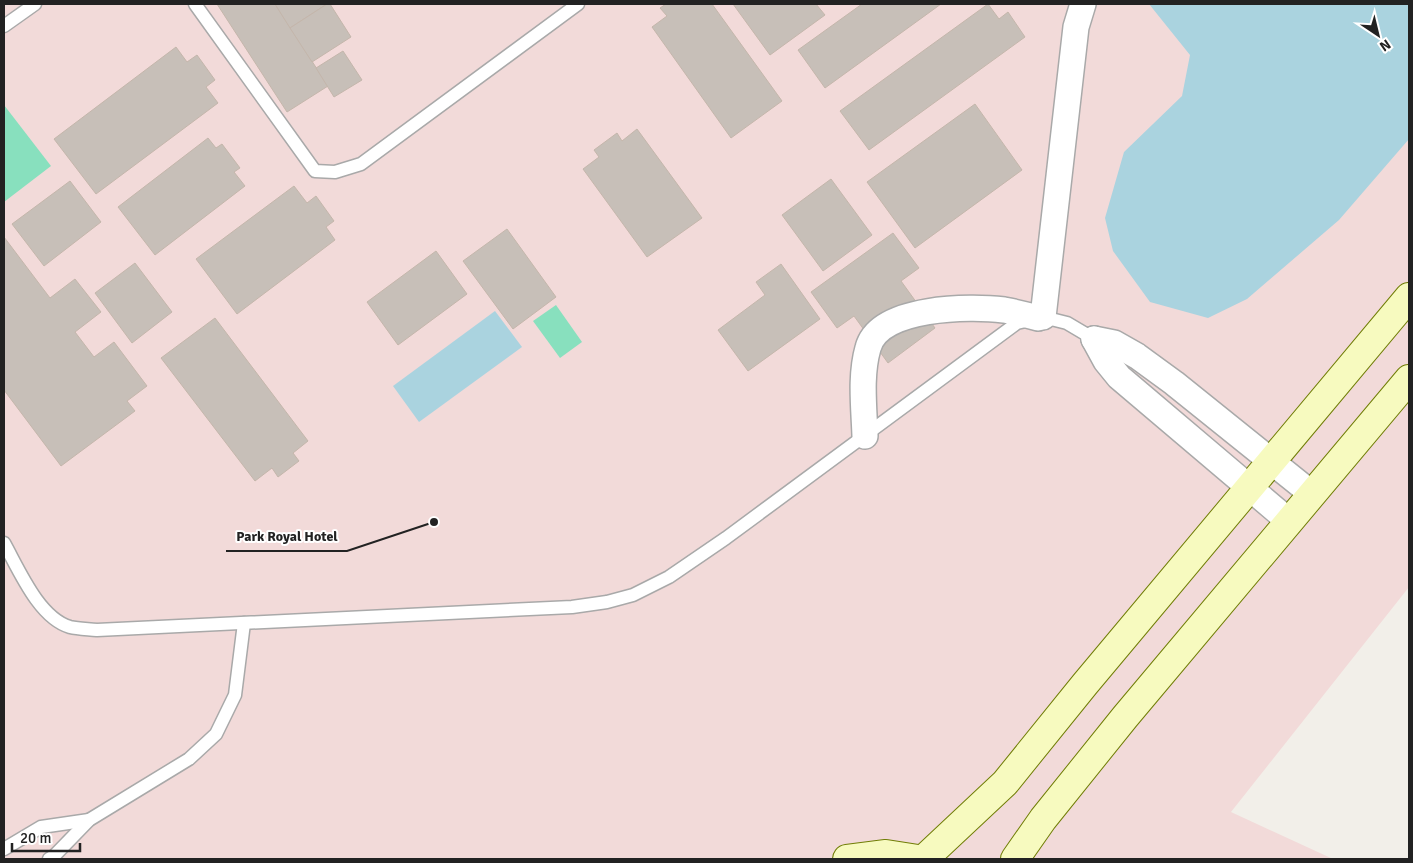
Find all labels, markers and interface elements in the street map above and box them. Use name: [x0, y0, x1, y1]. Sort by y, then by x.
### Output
north arrow: [1353, 10, 1403, 60]
text: N: [1376, 35, 1394, 55]
callout: Park Royal Hotel: [226, 522, 347, 551]
text: Park Royal Hotel: [236, 528, 338, 545]
scale bar: [12, 820, 80, 852]
text: 20 m: [20, 829, 51, 847]

